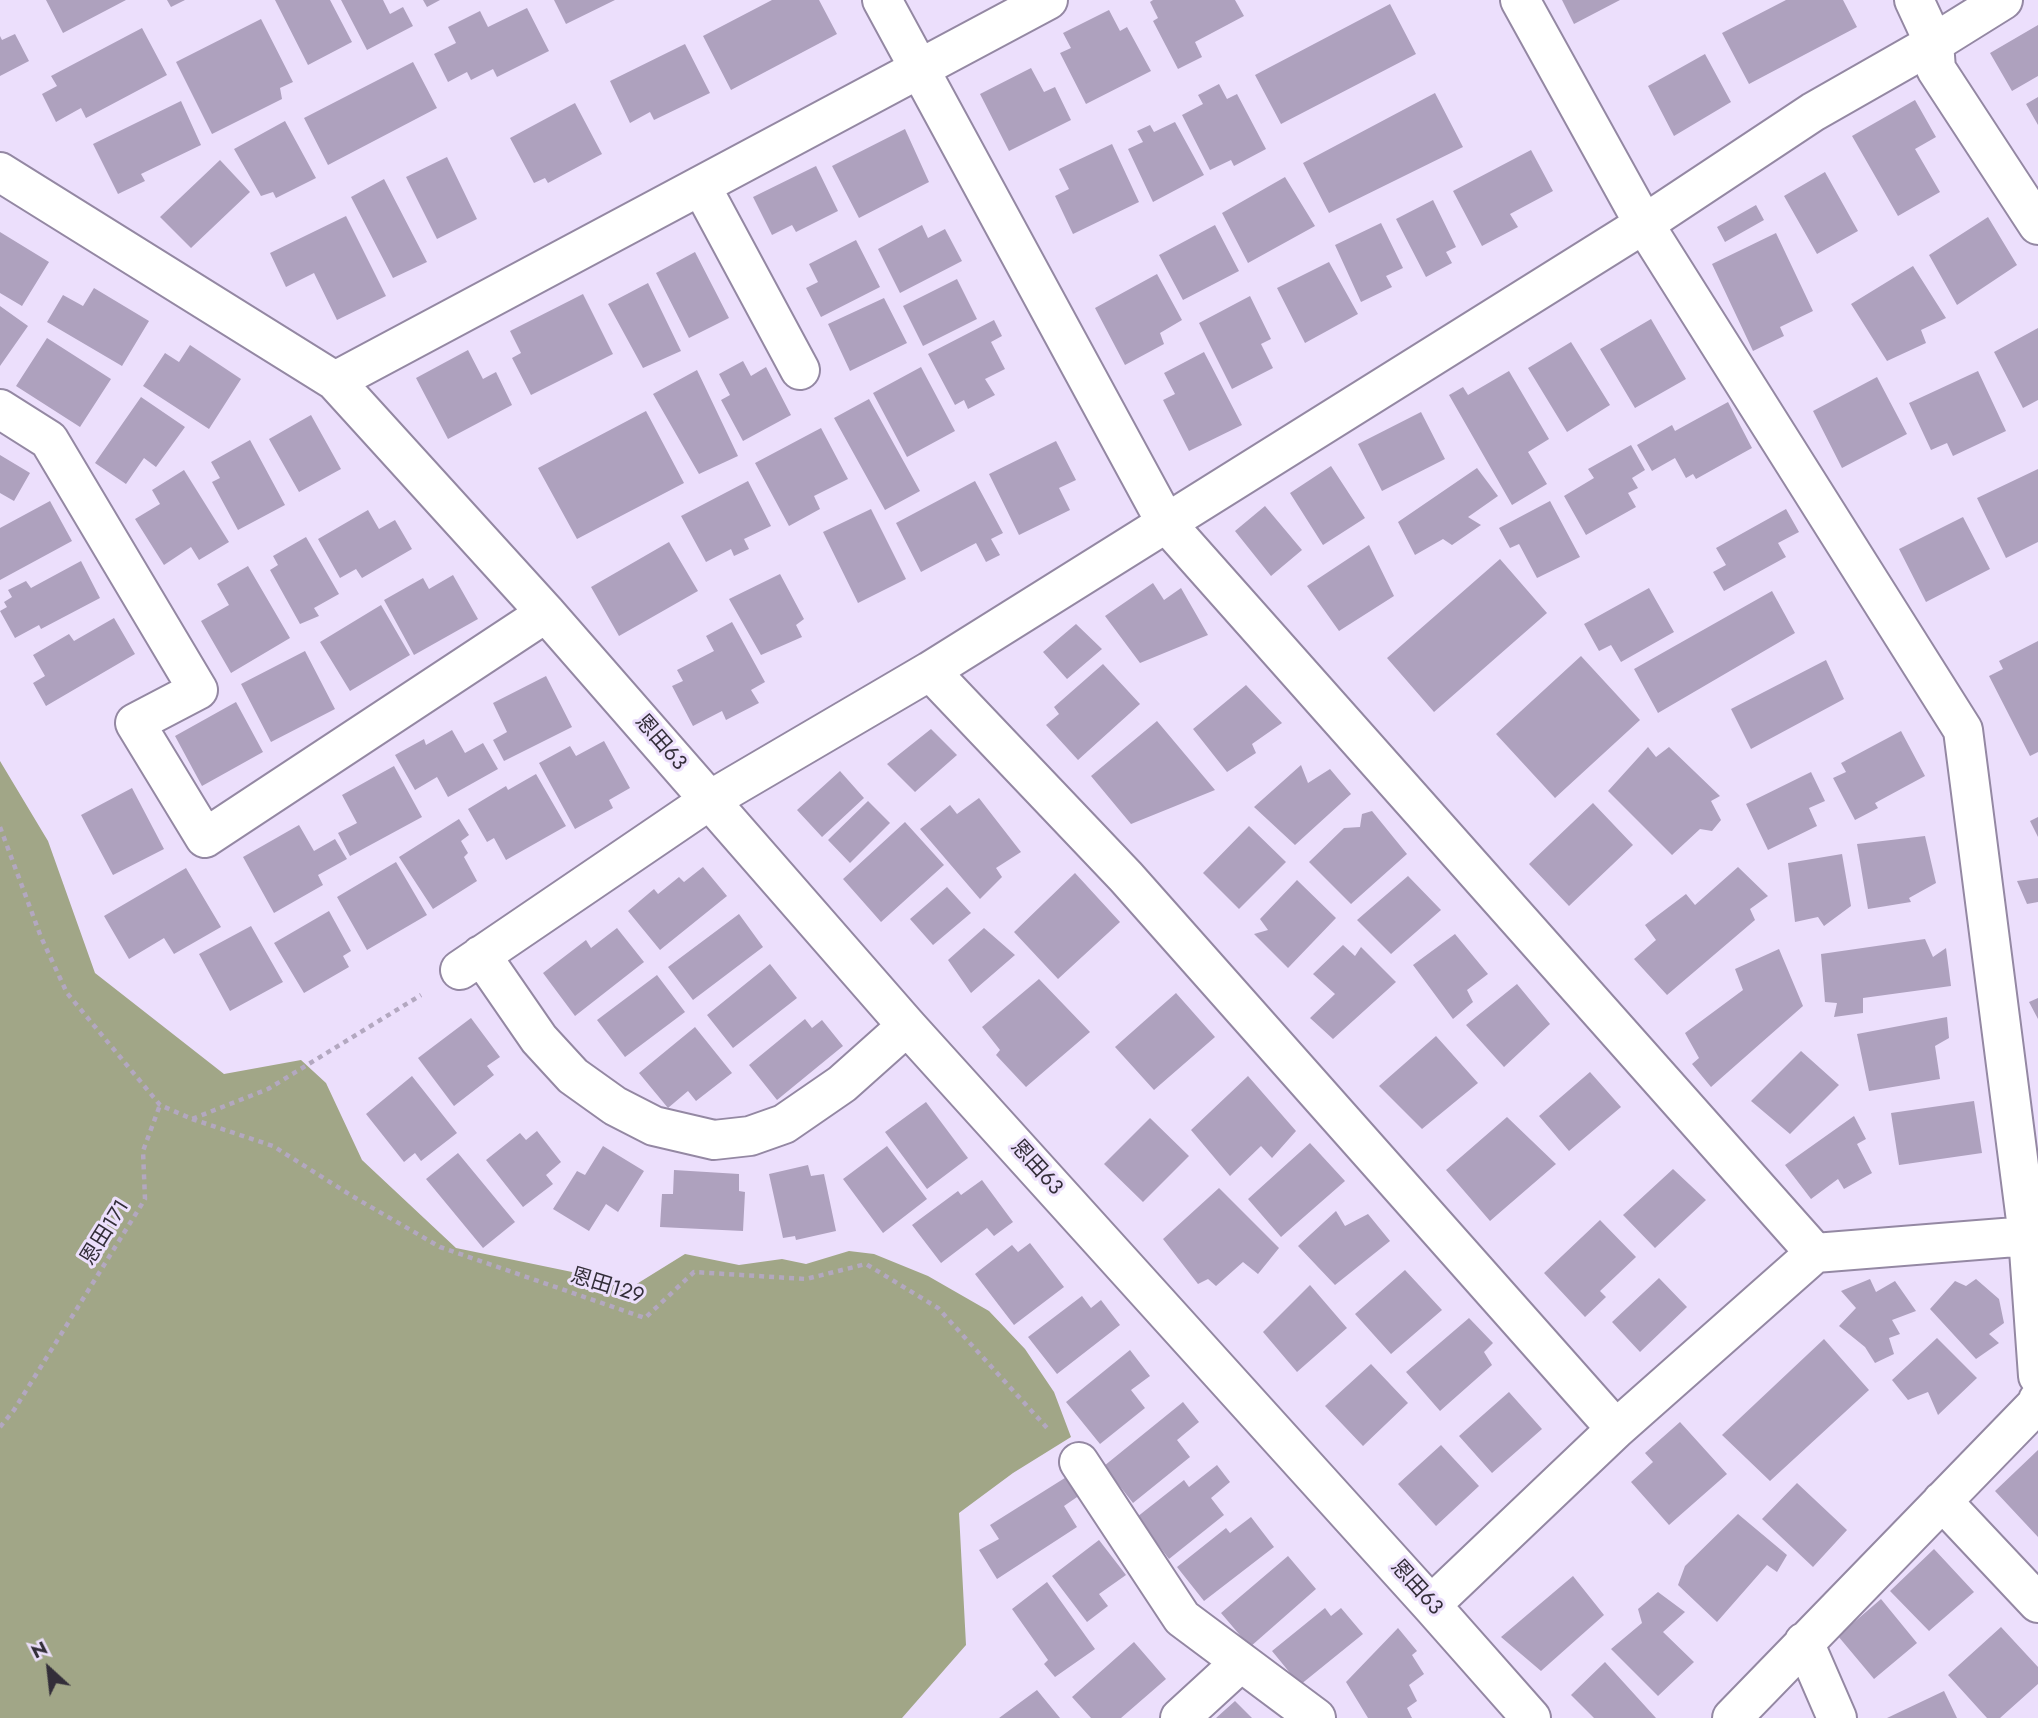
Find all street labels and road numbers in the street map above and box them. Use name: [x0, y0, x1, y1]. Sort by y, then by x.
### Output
street label: 恩田63: [629, 710, 691, 776]
street label: 恩田63: [1005, 1135, 1067, 1201]
street label: 恩田171: [76, 1196, 136, 1270]
street label: 恩田129: [567, 1264, 647, 1310]
street label: 恩田63: [1385, 1555, 1447, 1621]

